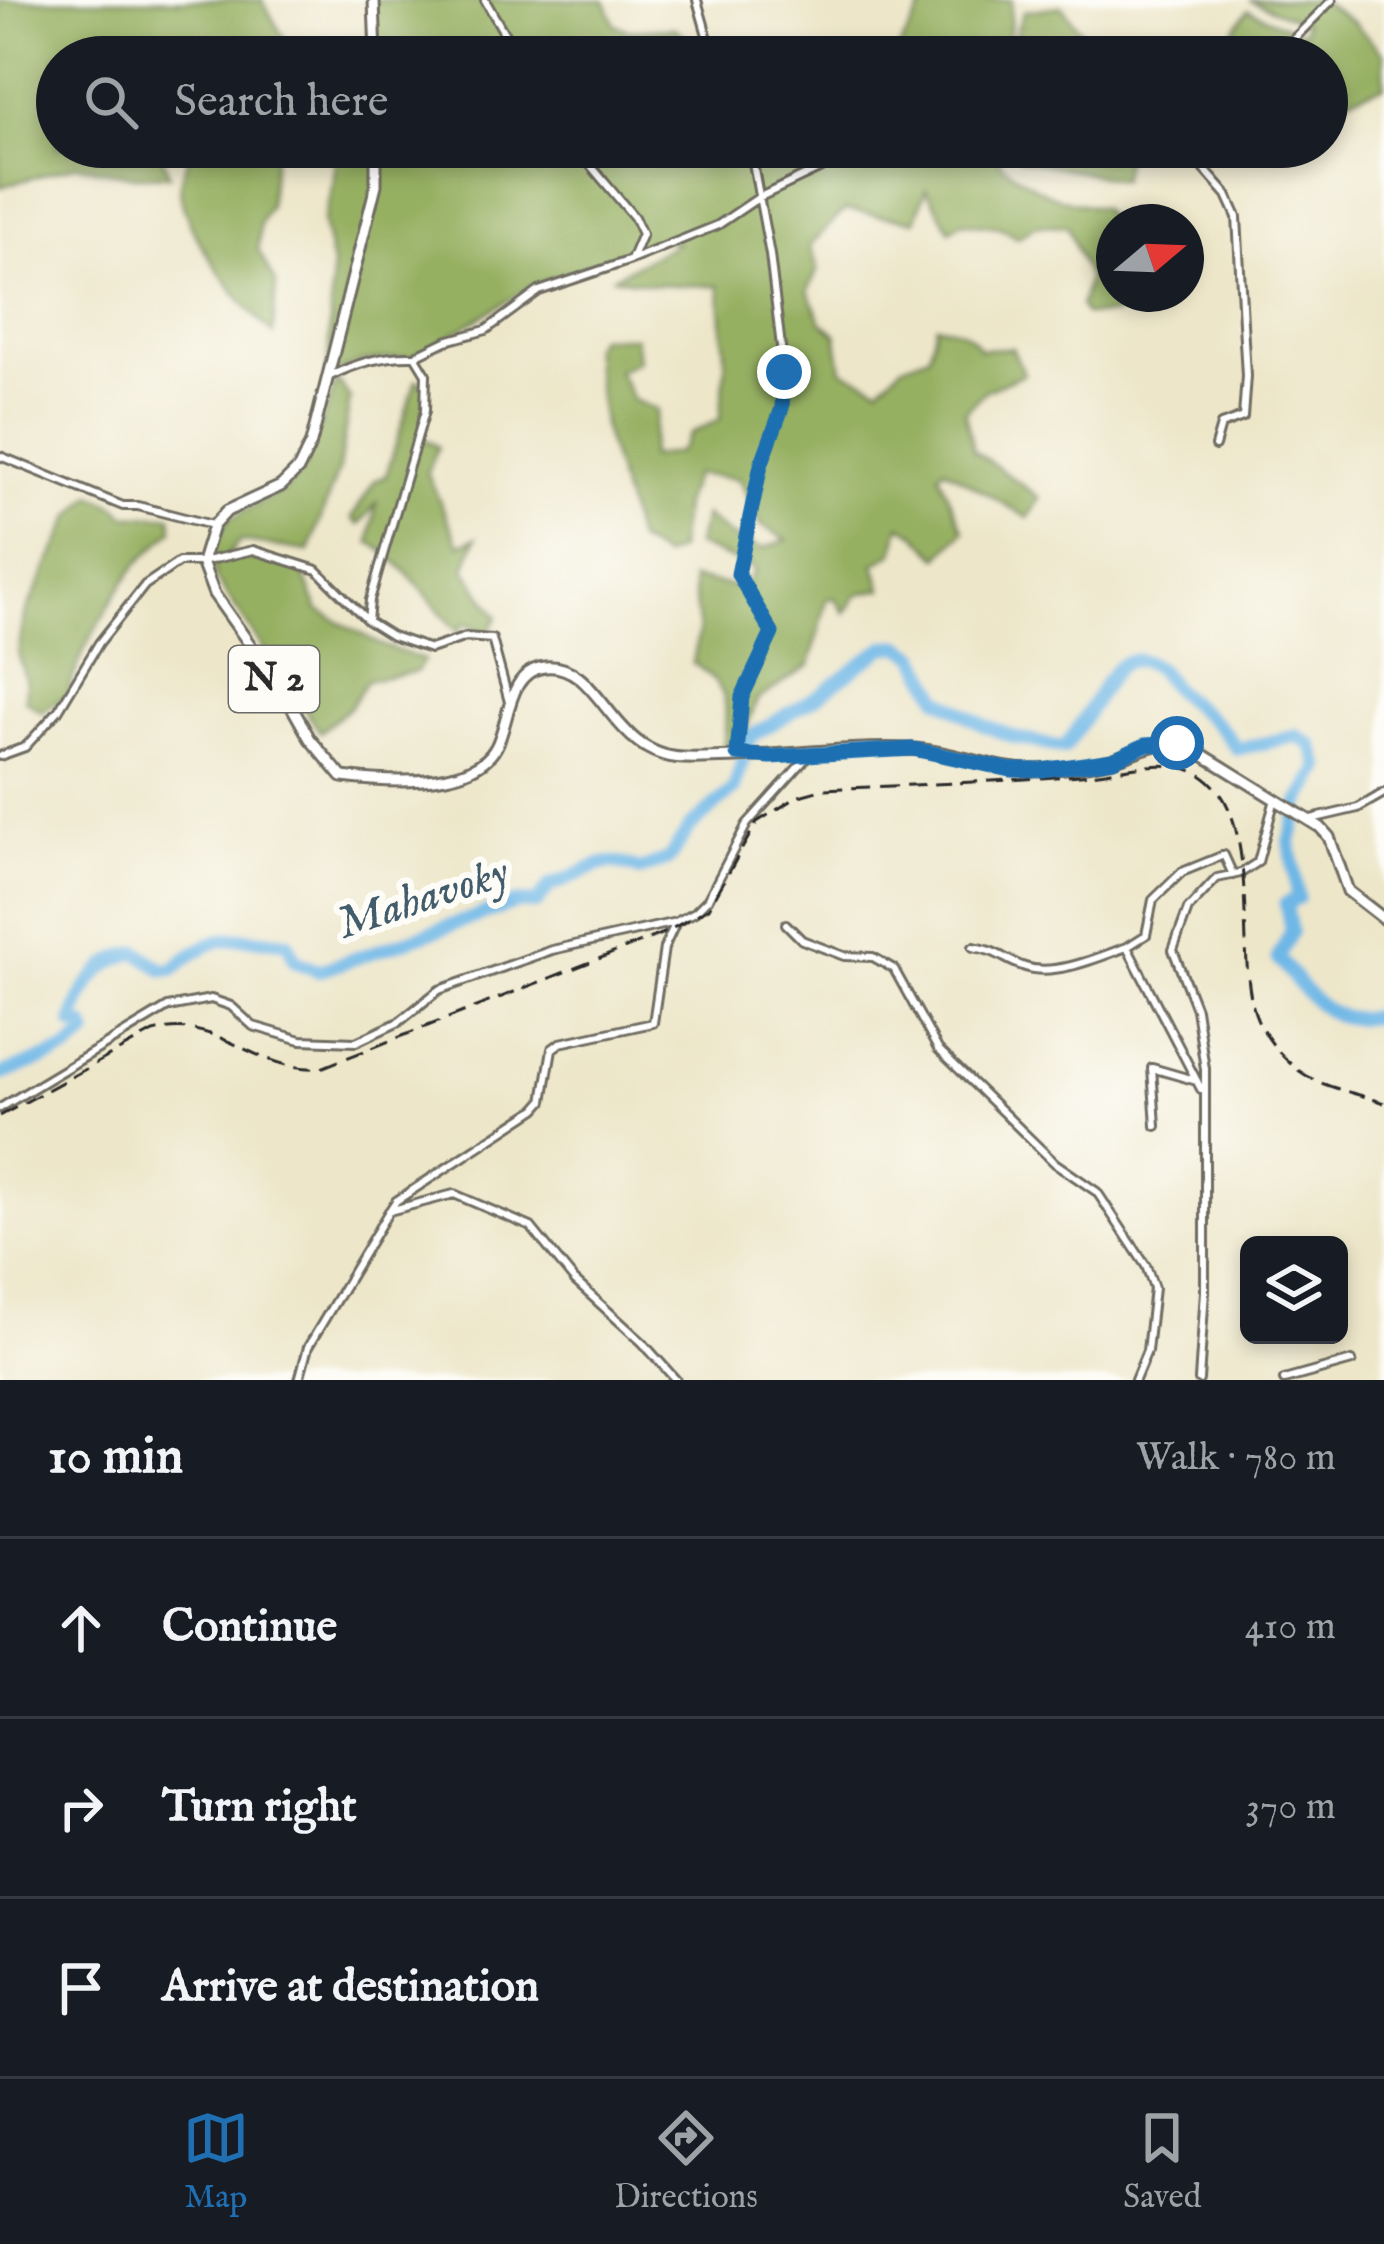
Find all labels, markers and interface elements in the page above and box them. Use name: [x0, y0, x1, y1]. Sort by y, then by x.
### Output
search box: [36, 36, 1348, 168]
icon: search: [78, 69, 144, 135]
text: Search here: [174, 74, 388, 131]
north arrow: [1096, 204, 1204, 312]
route end: [757, 345, 811, 399]
road number: N 2: [229, 646, 319, 712]
route start: [1150, 716, 1204, 770]
water label: Mahavoky: [330, 844, 517, 953]
map controls: [1240, 1236, 1348, 1344]
button: layers: [1240, 1236, 1348, 1344]
text: 10 min: [48, 1426, 183, 1491]
text: Walk · 780 m: [1136, 1434, 1336, 1483]
icon: ahead: [48, 1595, 114, 1661]
text: Continue: [162, 1599, 337, 1656]
text: 410 m: [1245, 1603, 1336, 1652]
icon: right: [48, 1775, 114, 1841]
text: Turn right: [162, 1779, 357, 1836]
text: 370 m: [1245, 1783, 1336, 1832]
icon: arrive: [48, 1955, 114, 2021]
text: Arrive at destination: [162, 1959, 539, 2016]
tab: Map: [183, 2105, 249, 2219]
tab: Directions: [614, 2105, 758, 2219]
tab: Saved: [1123, 2105, 1201, 2219]

